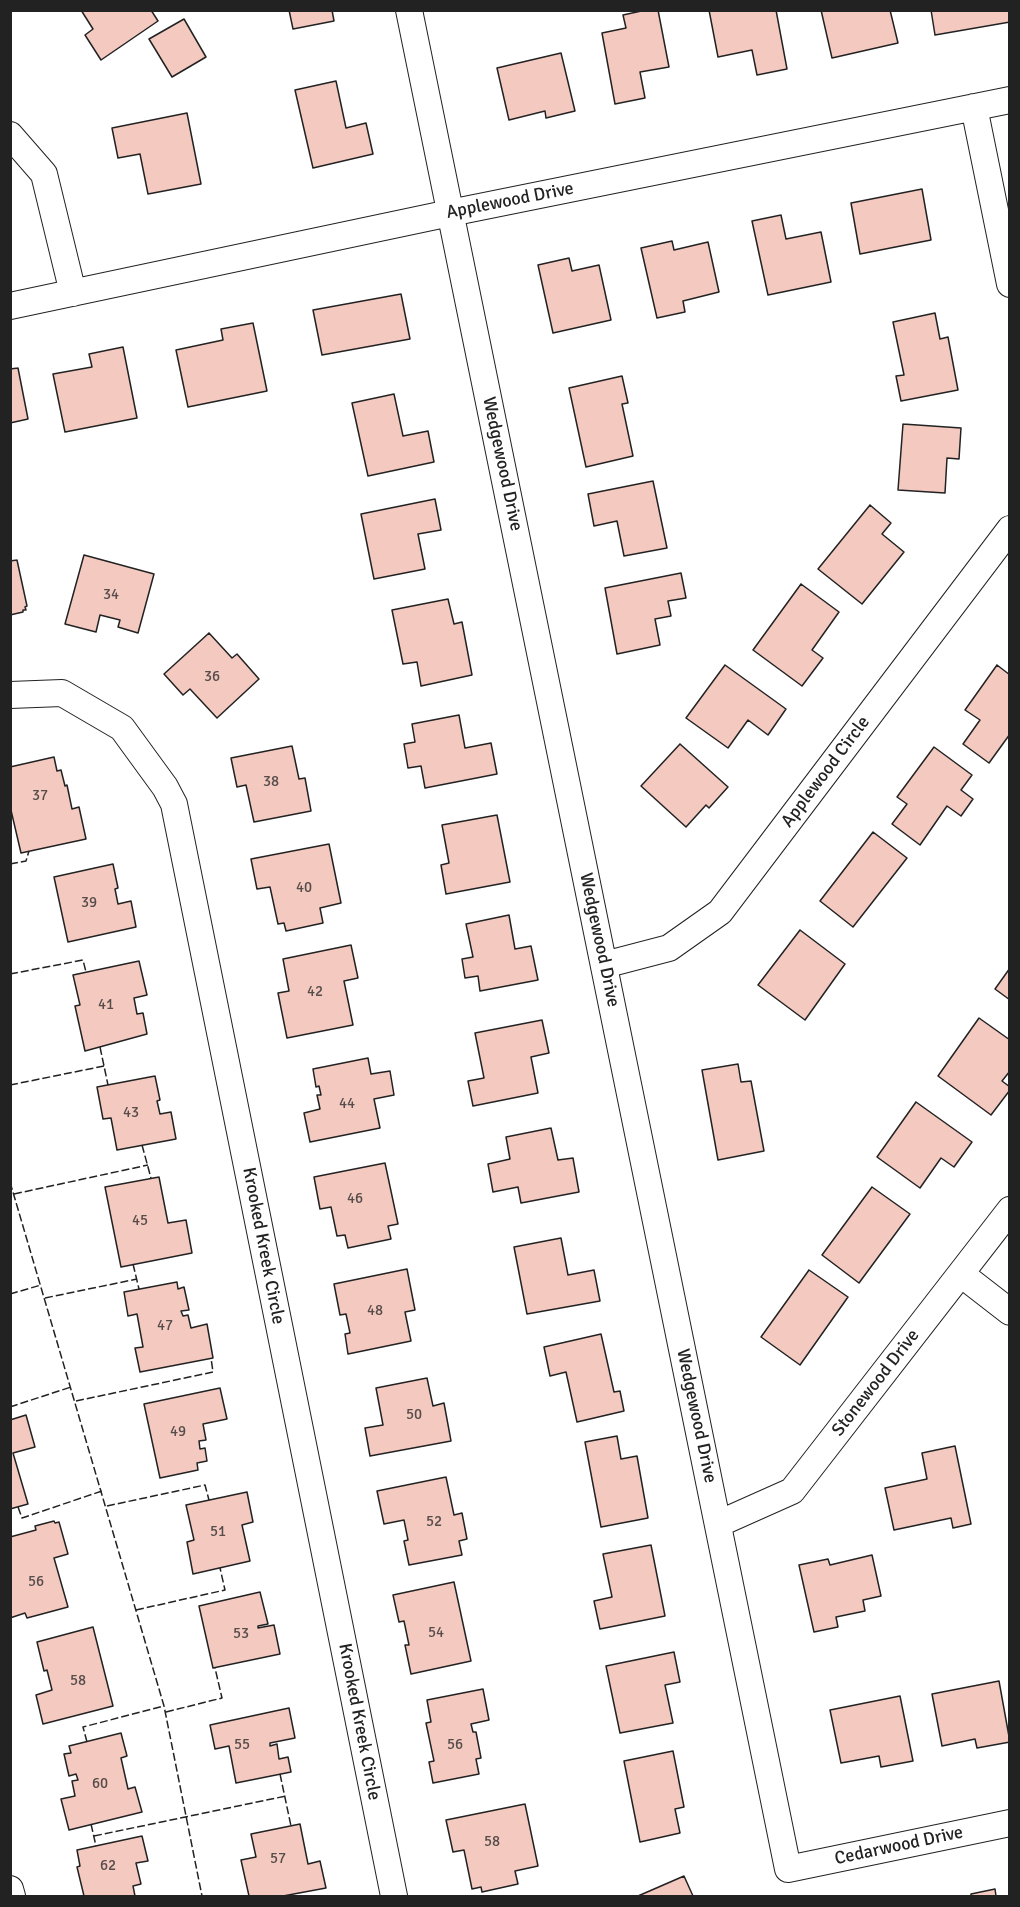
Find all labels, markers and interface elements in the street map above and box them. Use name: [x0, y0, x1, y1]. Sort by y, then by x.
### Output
street label: Applewood Drive: [445, 178, 575, 224]
street label: Wedgewood Drive: [477, 395, 527, 533]
house number: 34: [103, 586, 119, 604]
house number: 36: [204, 668, 220, 686]
street label: Applewood Circle: [777, 712, 875, 832]
house number: 38: [263, 773, 279, 791]
house number: 37: [32, 787, 48, 805]
street label: Wedgewood Drive: [574, 871, 624, 1009]
house number: 40: [296, 879, 312, 897]
house number: 39: [81, 894, 97, 912]
house number: 42: [307, 983, 323, 1001]
house number: 41: [98, 996, 114, 1014]
house number: 44: [339, 1095, 355, 1113]
house number: 43: [123, 1104, 139, 1122]
street label: Krooked Kreek Circle: [237, 1166, 289, 1326]
house number: 46: [347, 1190, 363, 1208]
house number: 45: [132, 1212, 148, 1230]
house number: 48: [367, 1302, 383, 1320]
house number: 47: [157, 1317, 173, 1335]
street label: Stonewood Drive: [828, 1325, 924, 1441]
street label: Wedgewood Drive: [671, 1347, 721, 1485]
house number: 50: [406, 1406, 422, 1424]
house number: 49: [170, 1423, 186, 1441]
house number: 52: [426, 1513, 442, 1531]
house number: 51: [210, 1523, 226, 1541]
house number: 56: [28, 1573, 44, 1591]
house number: 54: [428, 1624, 444, 1642]
house number: 53: [233, 1625, 249, 1643]
street label: Krooked Kreek Circle: [333, 1642, 385, 1802]
house number: 58: [70, 1672, 86, 1690]
house number: 55: [234, 1736, 250, 1754]
house number: 56: [447, 1736, 463, 1754]
house number: 60: [92, 1775, 108, 1793]
street label: Cedarwood Drive: [833, 1822, 965, 1870]
house number: 58: [484, 1833, 500, 1851]
house number: 57: [270, 1850, 286, 1868]
house number: 62: [100, 1857, 116, 1875]

